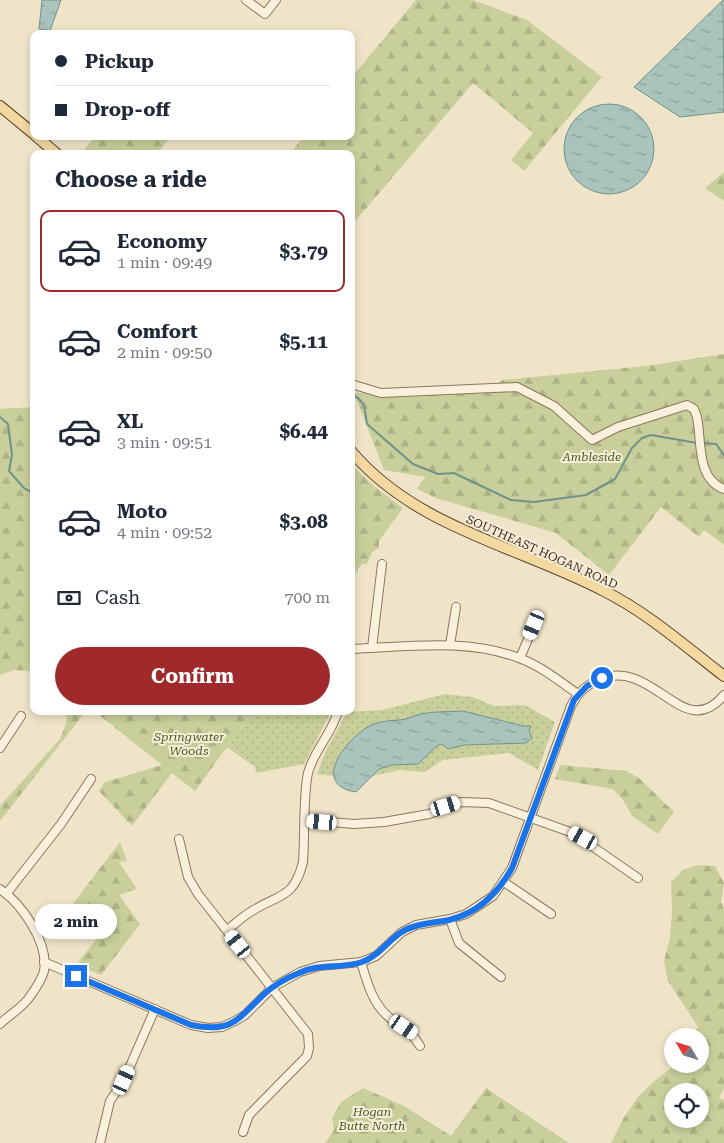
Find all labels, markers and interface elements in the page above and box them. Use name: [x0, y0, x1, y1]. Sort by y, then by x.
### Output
text: Pickup: [85, 50, 154, 73]
text: Drop-off: [85, 98, 170, 121]
text: Choose a ride: [55, 167, 207, 192]
icon: car: [57, 229, 102, 274]
text: Economy: [117, 230, 207, 253]
text: $3.79: [279, 240, 328, 263]
text: 1 min · 09:49: [117, 253, 212, 272]
icon: car: [57, 319, 102, 364]
text: Comfort: [117, 320, 198, 343]
text: $5.11: [279, 330, 328, 353]
text: 2 min · 09:50: [117, 343, 212, 362]
icon: car: [57, 409, 102, 454]
text: XL: [117, 410, 143, 433]
text: $6.44: [279, 420, 328, 443]
text: 3 min · 09:51: [117, 433, 212, 452]
park label: Ambleside: [562, 450, 621, 464]
icon: car: [57, 499, 102, 544]
text: Moto: [117, 500, 167, 523]
text: $3.08: [279, 510, 328, 533]
street label: SOUTHEAST HOGAN ROAD: [464, 512, 620, 592]
text: 4 min · 09:52: [117, 523, 212, 542]
icon: cash: [55, 584, 83, 612]
text: Cash: [95, 586, 140, 609]
text: 700 m: [284, 588, 330, 607]
car: [521, 608, 546, 642]
button: Confirm: [55, 647, 330, 705]
route start: [591, 667, 613, 689]
park label: Springwater Woods: [153, 730, 224, 758]
car: [429, 794, 462, 818]
car: [306, 813, 337, 831]
car: [566, 824, 599, 852]
callout: 2 min: [35, 904, 117, 938]
text: 2 min: [54, 912, 98, 931]
car: [222, 928, 253, 960]
route end: [65, 965, 87, 987]
car: [387, 1012, 420, 1042]
north arrow: [664, 1028, 709, 1072]
map controls: [664, 1028, 709, 1128]
car: [111, 1063, 136, 1097]
button: locate: [664, 1083, 709, 1128]
park label: Hogan Butte North: [338, 1105, 405, 1133]

